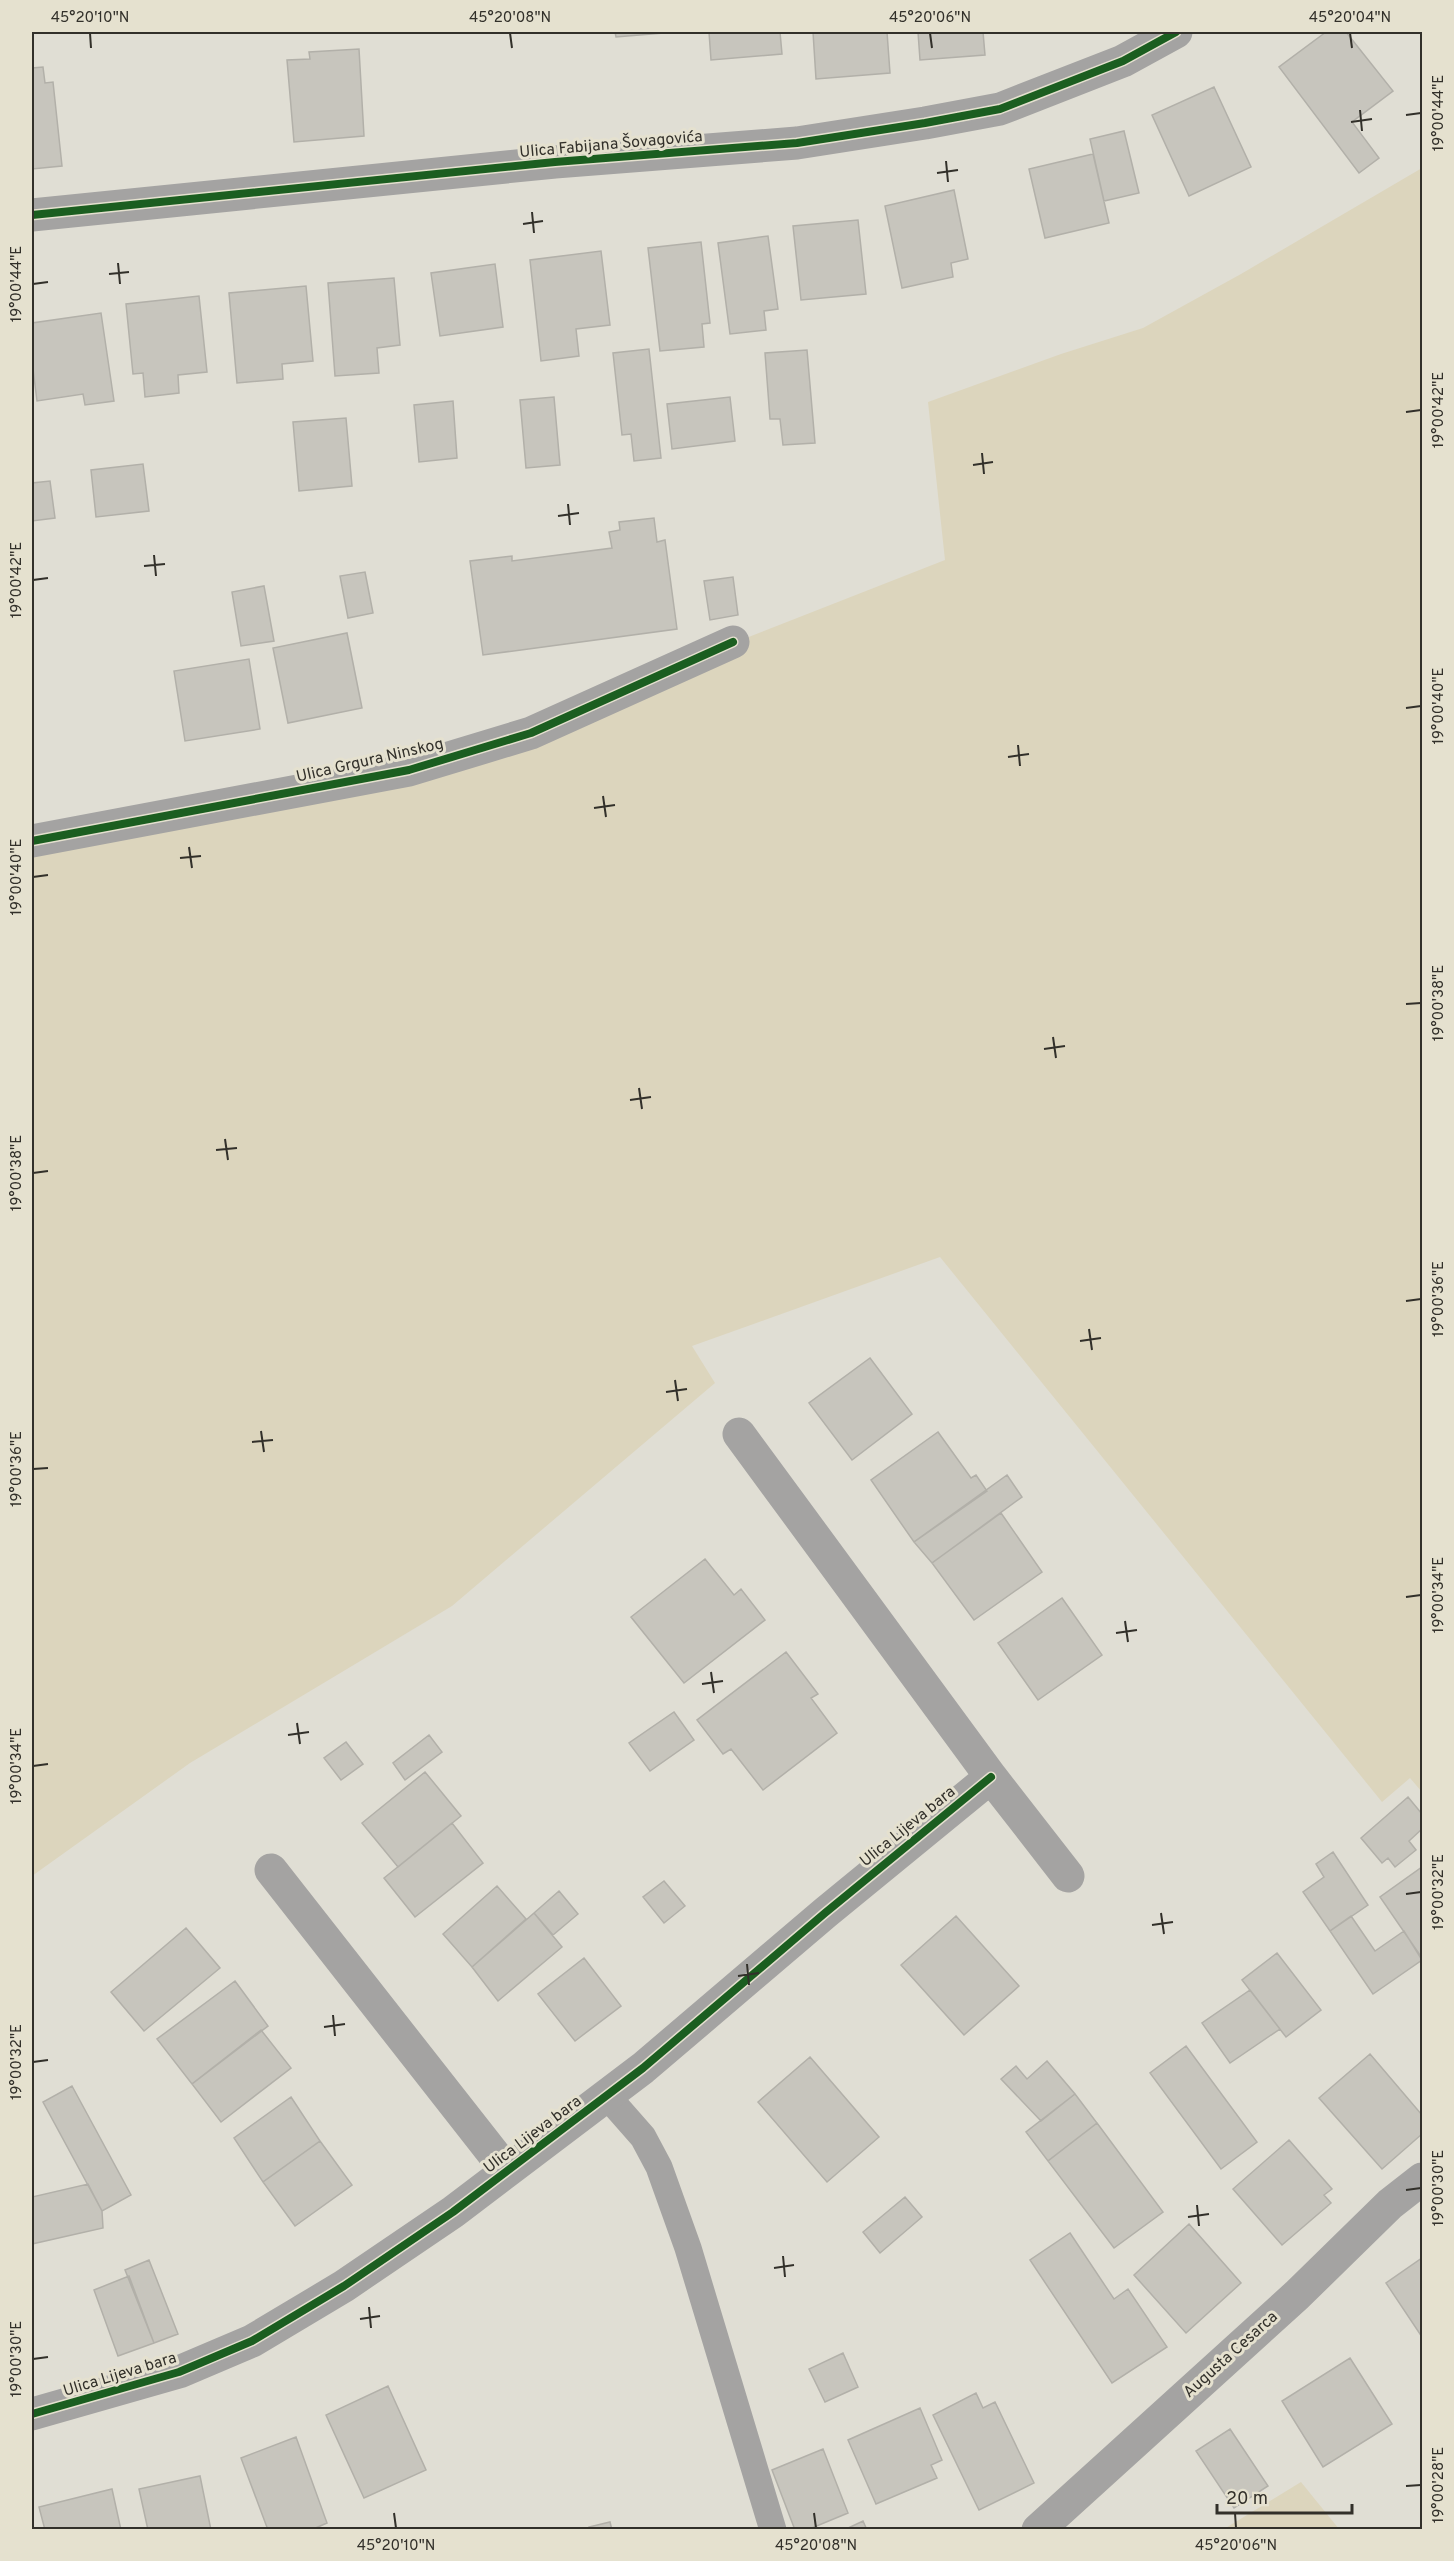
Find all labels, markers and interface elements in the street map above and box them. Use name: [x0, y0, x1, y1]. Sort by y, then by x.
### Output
text: 45°20'10"N: [51, 9, 129, 28]
text: 45°20'08"N: [469, 9, 551, 28]
text: 45°20'06"N: [889, 9, 971, 28]
text: 45°20'04"N: [1309, 9, 1391, 28]
text: 19°00'44"E: [1430, 75, 1449, 151]
street label: Ulica Fabijana Šovagovića: [518, 125, 703, 163]
text: 19°00'44"E: [8, 246, 27, 322]
text: 19°00'42"E: [1430, 372, 1449, 448]
text: 19°00'42"E: [8, 542, 27, 618]
text: 19°00'40"E: [1430, 667, 1449, 745]
street label: Ulica Grgura Ninskog: [294, 734, 446, 788]
text: 19°00'40"E: [8, 838, 27, 916]
text: 19°00'38"E: [1430, 965, 1449, 1041]
text: 19°00'38"E: [8, 1135, 27, 1211]
text: 19°00'36"E: [1430, 1261, 1449, 1337]
text: 19°00'36"E: [8, 1431, 27, 1507]
text: 19°00'34"E: [1430, 1557, 1449, 1633]
text: 19°00'34"E: [8, 1728, 27, 1804]
street label: Ulica Lijeva bara: [856, 1782, 960, 1872]
text: 19°00'32"E: [1430, 1854, 1449, 1930]
text: 19°00'32"E: [8, 2024, 27, 2100]
street label: Ulica Lijeva bara: [480, 2092, 586, 2178]
text: 19°00'30"E: [1430, 2150, 1449, 2226]
street label: Augusta Cesarca: [1180, 2307, 1282, 2403]
text: 19°00'30"E: [8, 2321, 27, 2397]
street label: Ulica Lijeva bara: [61, 2348, 179, 2402]
text: 19°00'28"E: [1430, 2447, 1449, 2523]
scale bar: [1217, 2477, 1352, 2515]
text: 20 m: [1226, 2488, 1268, 2511]
text: 45°20'10"N: [357, 2537, 435, 2556]
text: 45°20'08"N: [775, 2537, 857, 2556]
text: 45°20'06"N: [1195, 2537, 1277, 2556]

